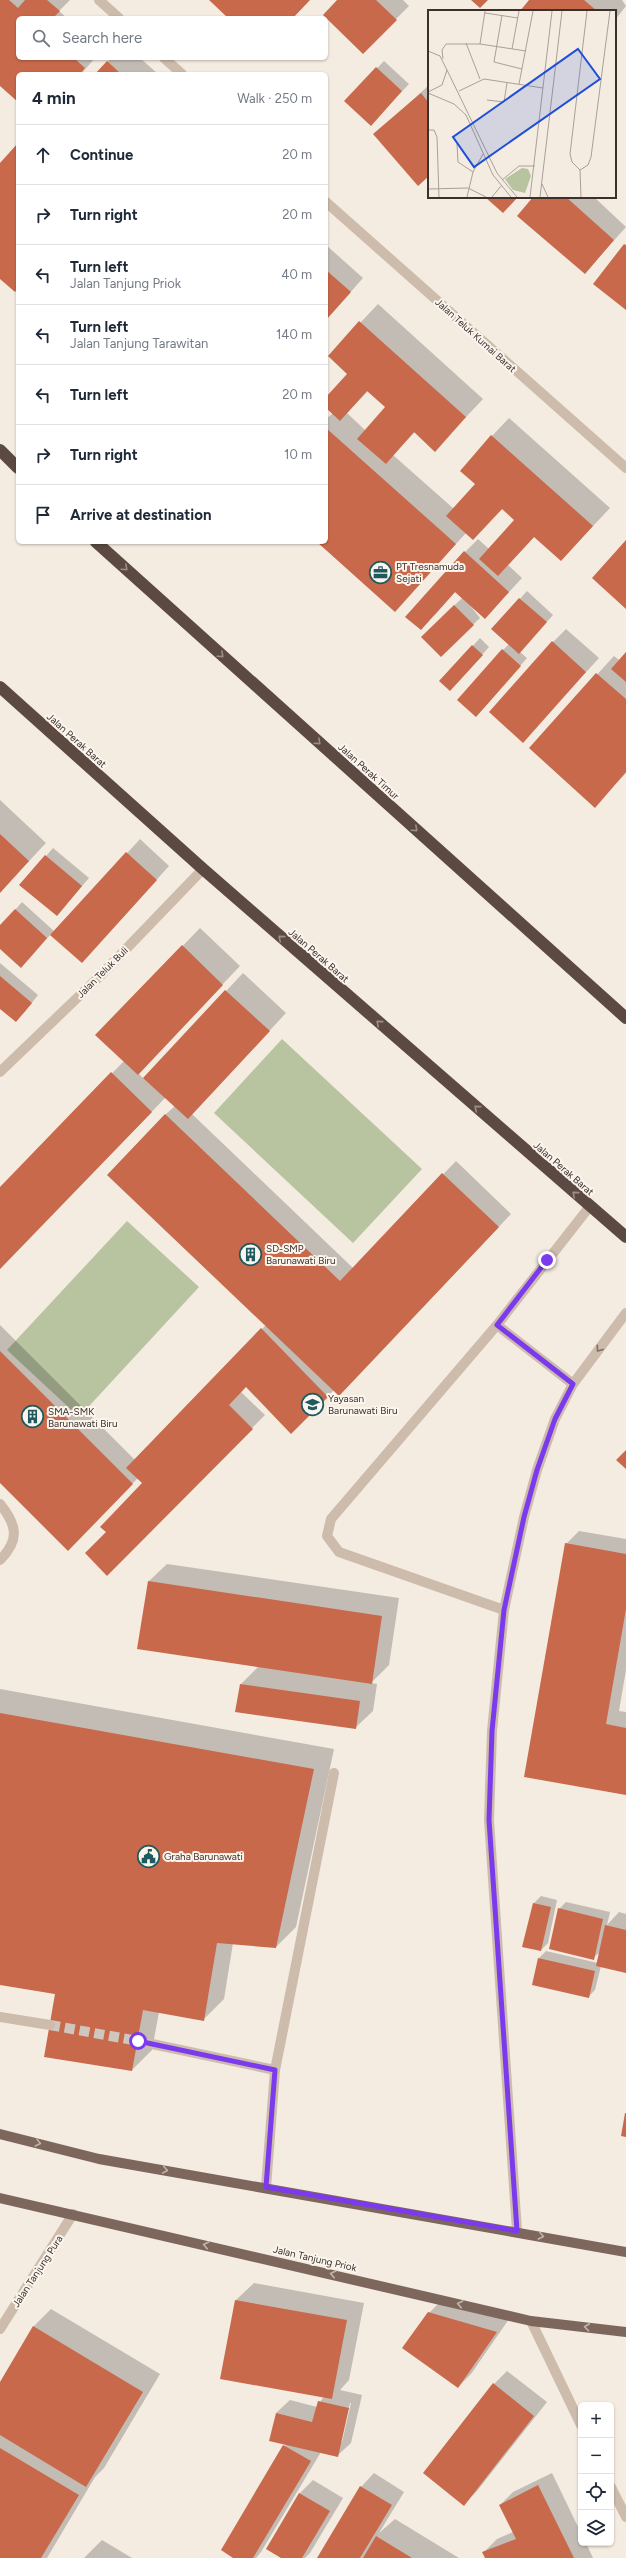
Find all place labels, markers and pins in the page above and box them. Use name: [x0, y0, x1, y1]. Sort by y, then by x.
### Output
office icon: PT Tresnamuda Sejati: [367, 559, 393, 585]
place label: PT Tresnamuda Sejati: [396, 560, 464, 585]
building icon: SD-SMP Barunawati Biru: [238, 1241, 264, 1267]
place label: SD-SMP Barunawati Biru: [266, 1242, 336, 1267]
school or university icon: Yayasan Barunawati Biru: [300, 1391, 326, 1417]
place label: Yayasan Barunawati Biru: [328, 1392, 398, 1417]
building icon: SMA-SMK Barunawati Biru: [20, 1404, 46, 1430]
place label: SMA-SMK Barunawati Biru: [48, 1405, 118, 1430]
public building icon: Graha Barunawati: [135, 1843, 161, 1869]
place label: Graha Barunawati: [164, 1850, 243, 1863]

